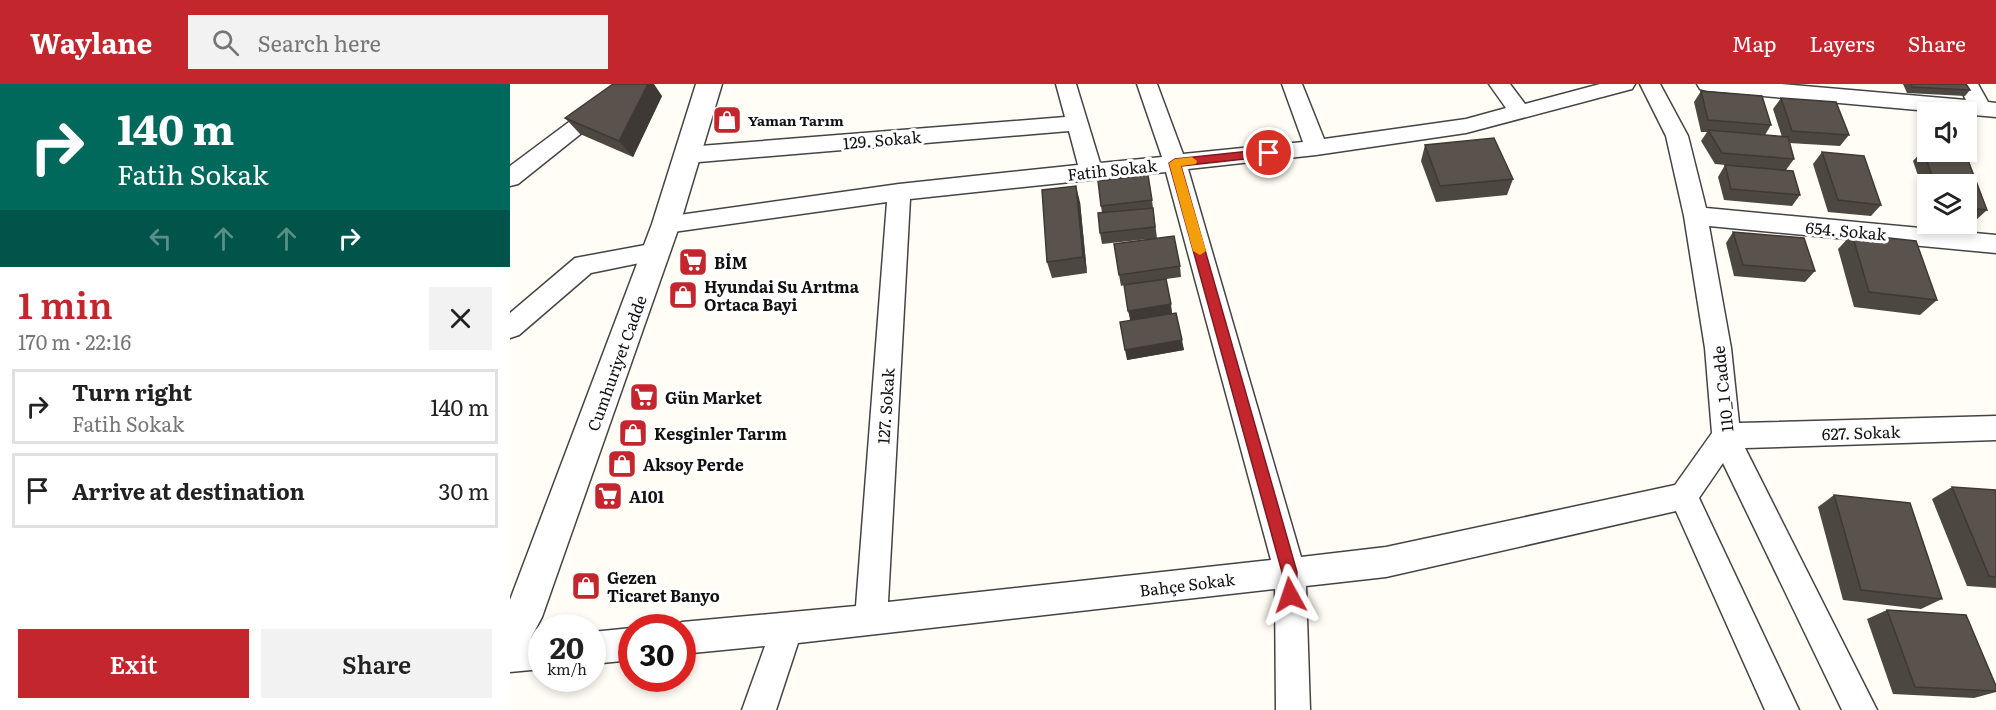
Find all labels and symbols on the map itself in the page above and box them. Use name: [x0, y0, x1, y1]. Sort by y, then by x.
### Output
shop icon: Yaman Tarım: [711, 104, 743, 136]
place label: Yaman Tarım: [748, 110, 844, 130]
street label: 129. Sokak: [842, 124, 922, 154]
pin: [1243, 127, 1294, 178]
street label: Fatih Sokak: [1066, 152, 1158, 186]
street label: 654. Sokak: [1805, 215, 1888, 246]
supermarket icon: BİM: [677, 246, 709, 278]
place label: BİM: [714, 250, 748, 274]
place label: Hyundai Su Arıtma Ortaca Bayi: [704, 274, 860, 316]
shop icon: Hyundai Su Arıtma Ortaca Bayi: [667, 279, 699, 311]
street label: Cumhuriyet Cadde: [580, 292, 652, 434]
street label: 110_1 Cadde: [1706, 345, 1738, 433]
street label: 127. Sokak: [870, 367, 900, 445]
supermarket icon: Gün Market: [628, 381, 660, 413]
place label: Gün Market: [665, 385, 762, 409]
shop icon: Kesginler Tarım: [617, 417, 649, 449]
street label: 627. Sokak: [1821, 419, 1901, 445]
place label: Kesginler Tarım: [654, 421, 787, 445]
shop icon: Aksoy Perde: [606, 448, 638, 480]
place label: Aksoy Perde: [643, 452, 744, 476]
supermarket icon: A101: [592, 480, 624, 512]
place label: A101: [629, 484, 665, 508]
position arrow: [1258, 563, 1322, 627]
place label: Gezen Ticaret Banyo: [607, 565, 720, 607]
street label: Bahçe Sokak: [1138, 566, 1236, 602]
shop icon: Gezen Ticaret Banyo: [570, 570, 602, 602]
speed limit sign: 30: [618, 614, 696, 692]

